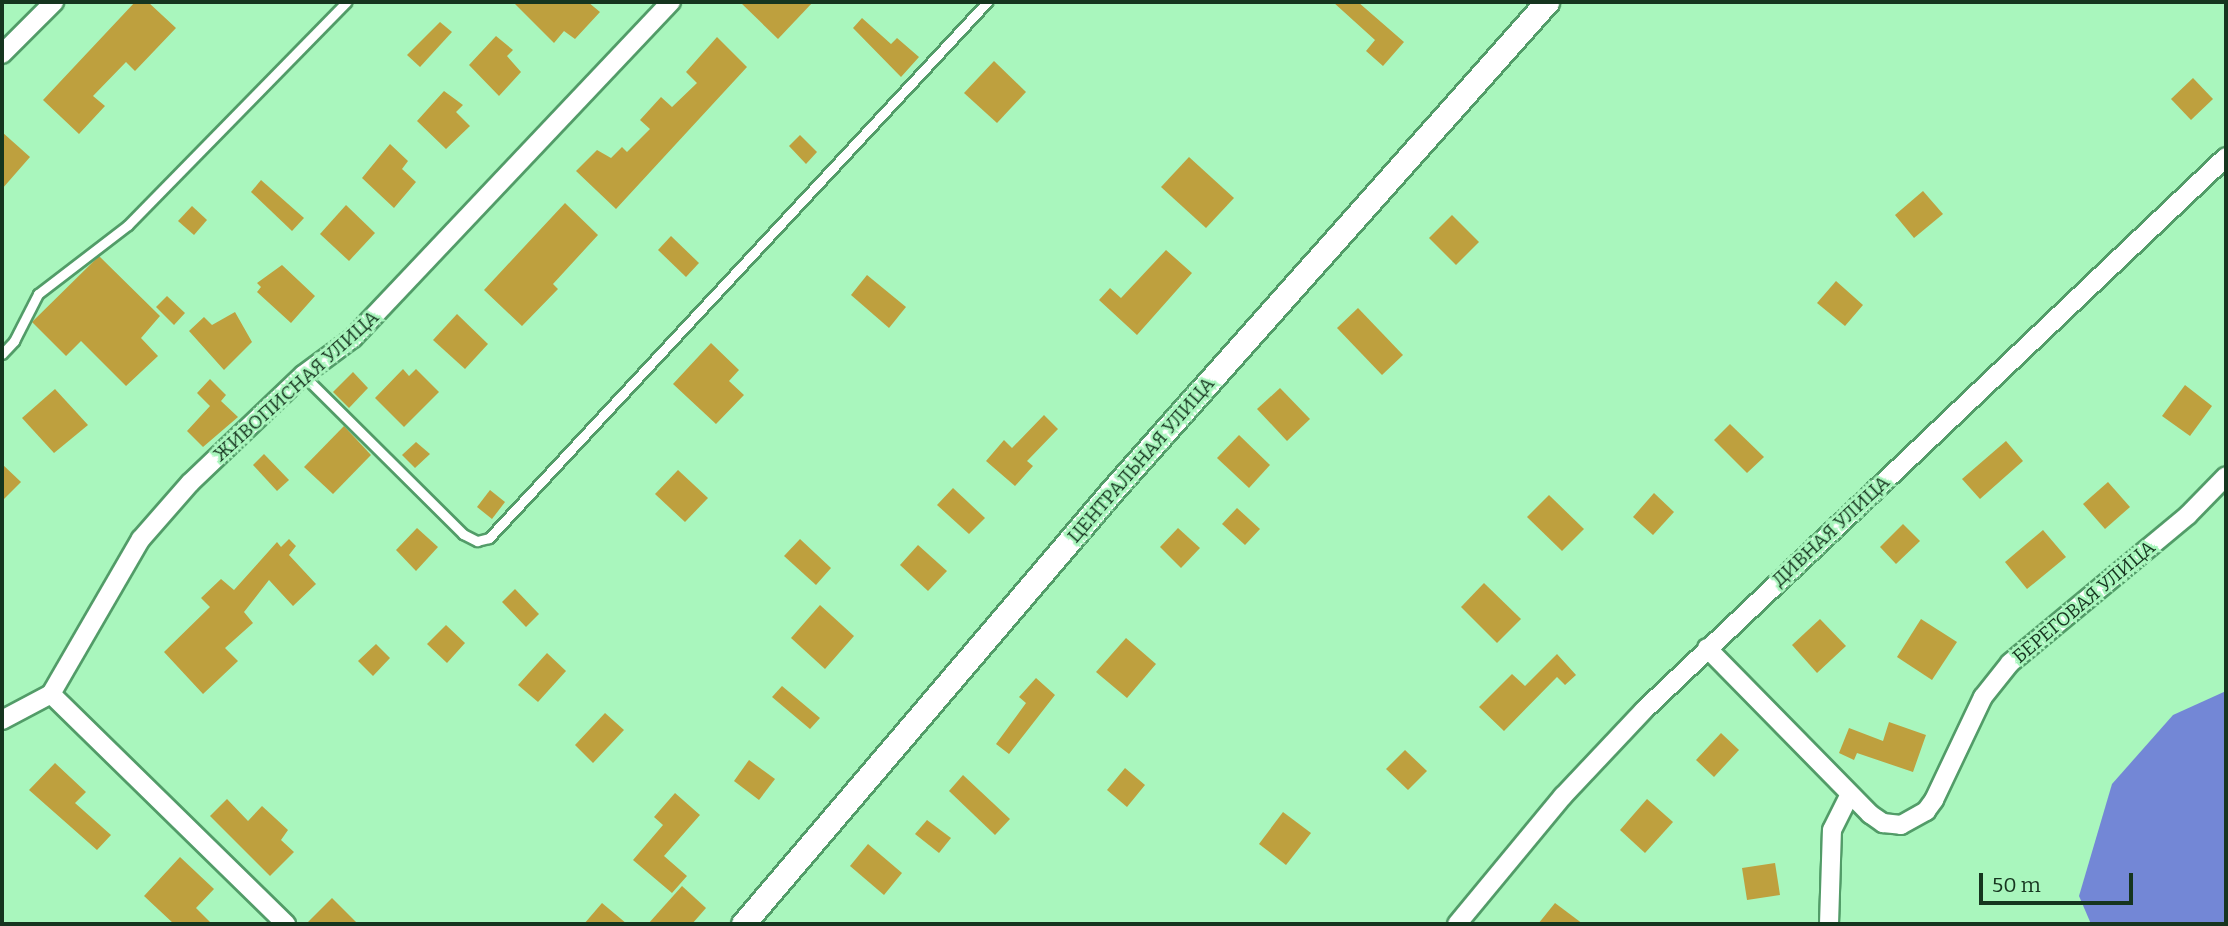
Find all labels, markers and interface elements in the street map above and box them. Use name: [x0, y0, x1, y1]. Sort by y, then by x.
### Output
street label: ЖИВОПИСНАЯ УЛИЦА: [209, 306, 383, 466]
street label: ЦЕНТРАЛЬНАЯ УЛИЦА: [1063, 372, 1219, 548]
street label: ДИВНАЯ УЛИЦА: [1768, 471, 1894, 591]
street label: БЕРЕГОВАЯ УЛИЦА: [2008, 536, 2160, 668]
scale bar: [1983, 860, 2137, 904]
text: 50 m: [1992, 872, 2041, 898]

